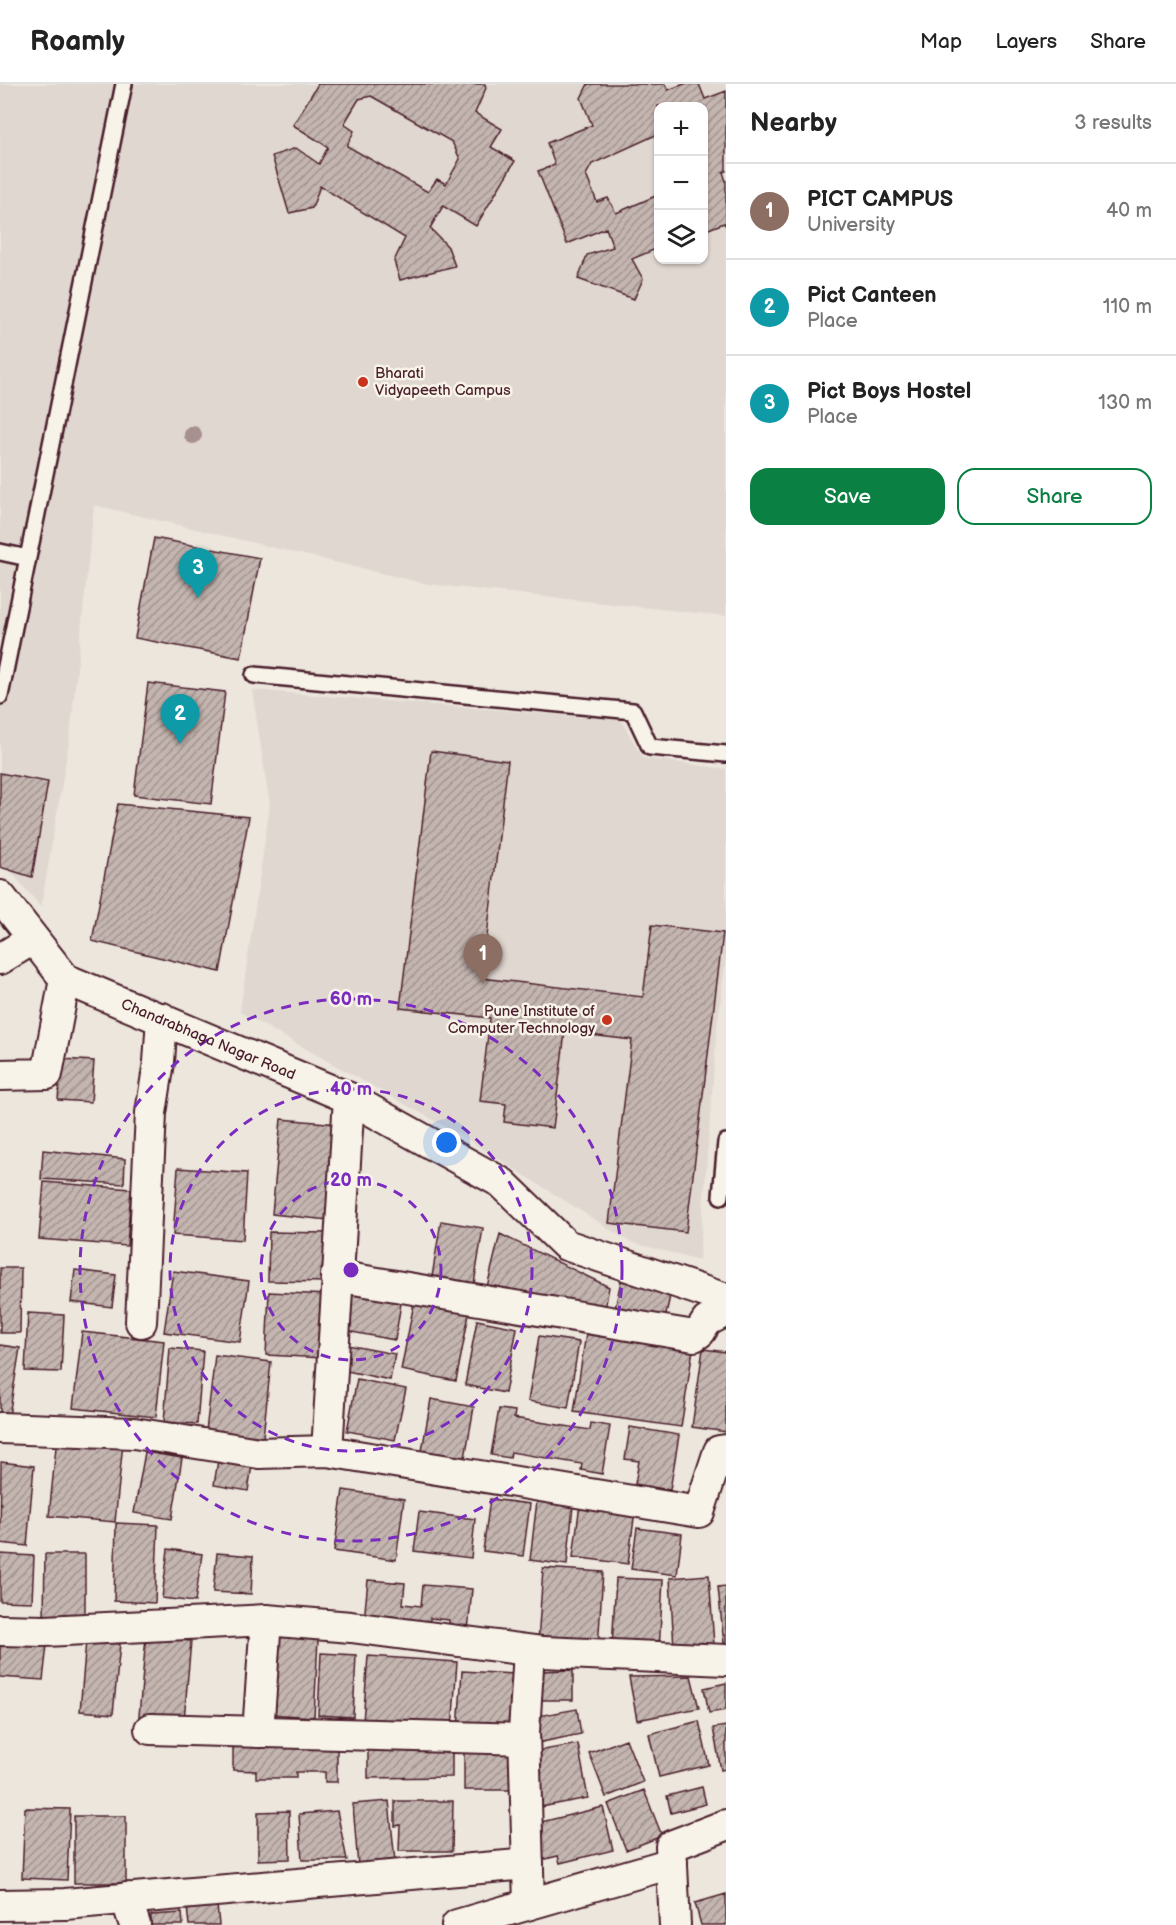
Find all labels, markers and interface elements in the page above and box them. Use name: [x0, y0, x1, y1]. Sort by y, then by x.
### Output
text: Roamly: [30, 25, 125, 58]
text: Map: [920, 29, 962, 54]
text: Layers: [995, 29, 1057, 54]
text: Share: [1090, 29, 1146, 54]
map controls: [654, 102, 708, 264]
button: +: [654, 102, 708, 156]
text: Nearby: [750, 108, 837, 139]
text: 3 results: [1074, 111, 1152, 135]
button: −: [654, 156, 708, 210]
text: PICT CAMPUS: [807, 186, 953, 213]
text: 1: [765, 199, 774, 223]
text: 40 m: [1106, 199, 1152, 223]
button: layers: [654, 210, 708, 264]
text: University: [807, 213, 895, 237]
text: Pict Canteen: [807, 282, 937, 309]
text: 2: [764, 295, 775, 319]
text: 110 m: [1103, 295, 1152, 319]
text: Place: [807, 309, 858, 333]
place label: Bharati Vidyapeeth Campus: [375, 364, 511, 400]
marker: Bharati Vidyapeeth Campus: [356, 375, 370, 389]
text: Pict Boys Hostel: [807, 378, 971, 405]
text: 3: [764, 391, 775, 415]
text: 130 m: [1098, 391, 1152, 415]
text: Place: [807, 405, 858, 429]
button: Save: [750, 468, 945, 525]
button: Share: [957, 468, 1152, 525]
pin: 3: [178, 548, 218, 598]
pin: 2: [160, 694, 200, 744]
pin: 1: [464, 934, 502, 984]
text: 60 m: [330, 989, 372, 1010]
street label: Chandrabhaga Nagar Road: [118, 994, 299, 1084]
place label: Pune Institute of Computer Technology: [448, 1002, 595, 1038]
marker: Pune Institute of Computer Technology: [600, 1013, 614, 1027]
text: 40 m: [330, 1079, 372, 1100]
your location: [432, 1128, 461, 1157]
text: 20 m: [330, 1170, 372, 1191]
centre of rings: [341, 1260, 361, 1280]

